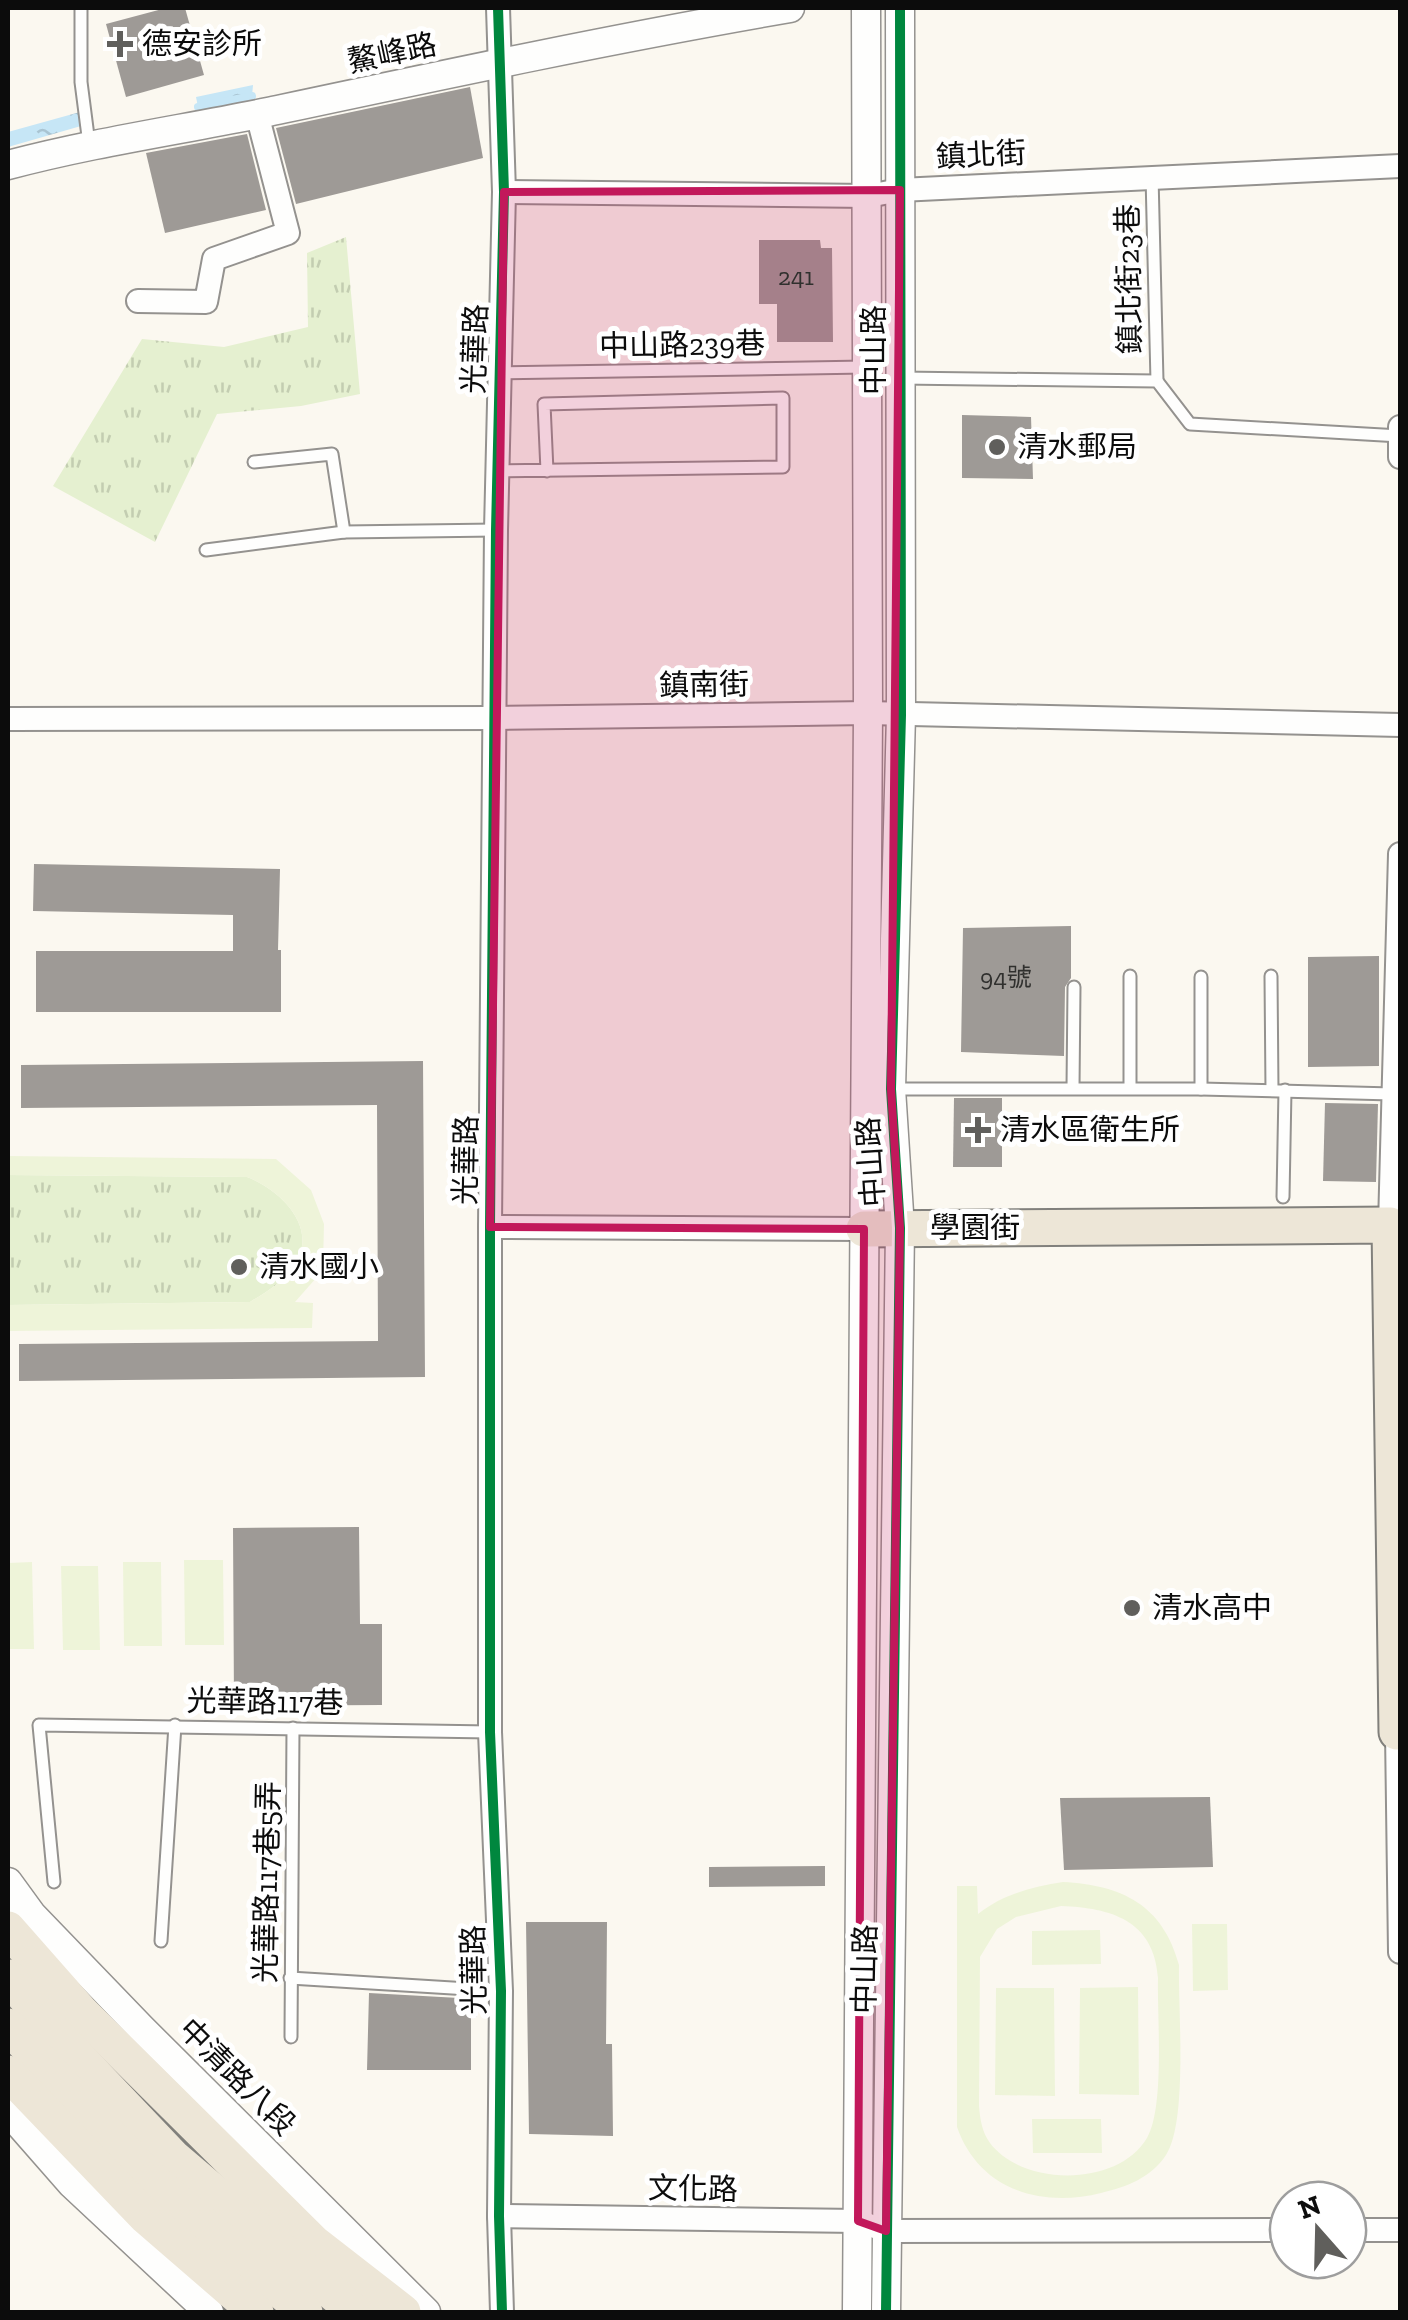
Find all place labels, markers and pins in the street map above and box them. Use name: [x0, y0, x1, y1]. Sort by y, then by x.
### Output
place label: 德安診所: [142, 26, 262, 62]
marker: 德安診所: [107, 31, 133, 57]
place label: 清水郵局: [1017, 429, 1137, 465]
marker: 清水郵局: [986, 436, 1008, 458]
place label: 清水區衛生所: [1000, 1112, 1180, 1148]
marker: 清水區衛生所: [965, 1117, 991, 1143]
place label: 清水國小: [259, 1249, 379, 1285]
marker: 清水國小: [228, 1256, 250, 1278]
place label: 清水高中: [1152, 1590, 1272, 1626]
marker: 清水高中: [1121, 1597, 1143, 1619]

